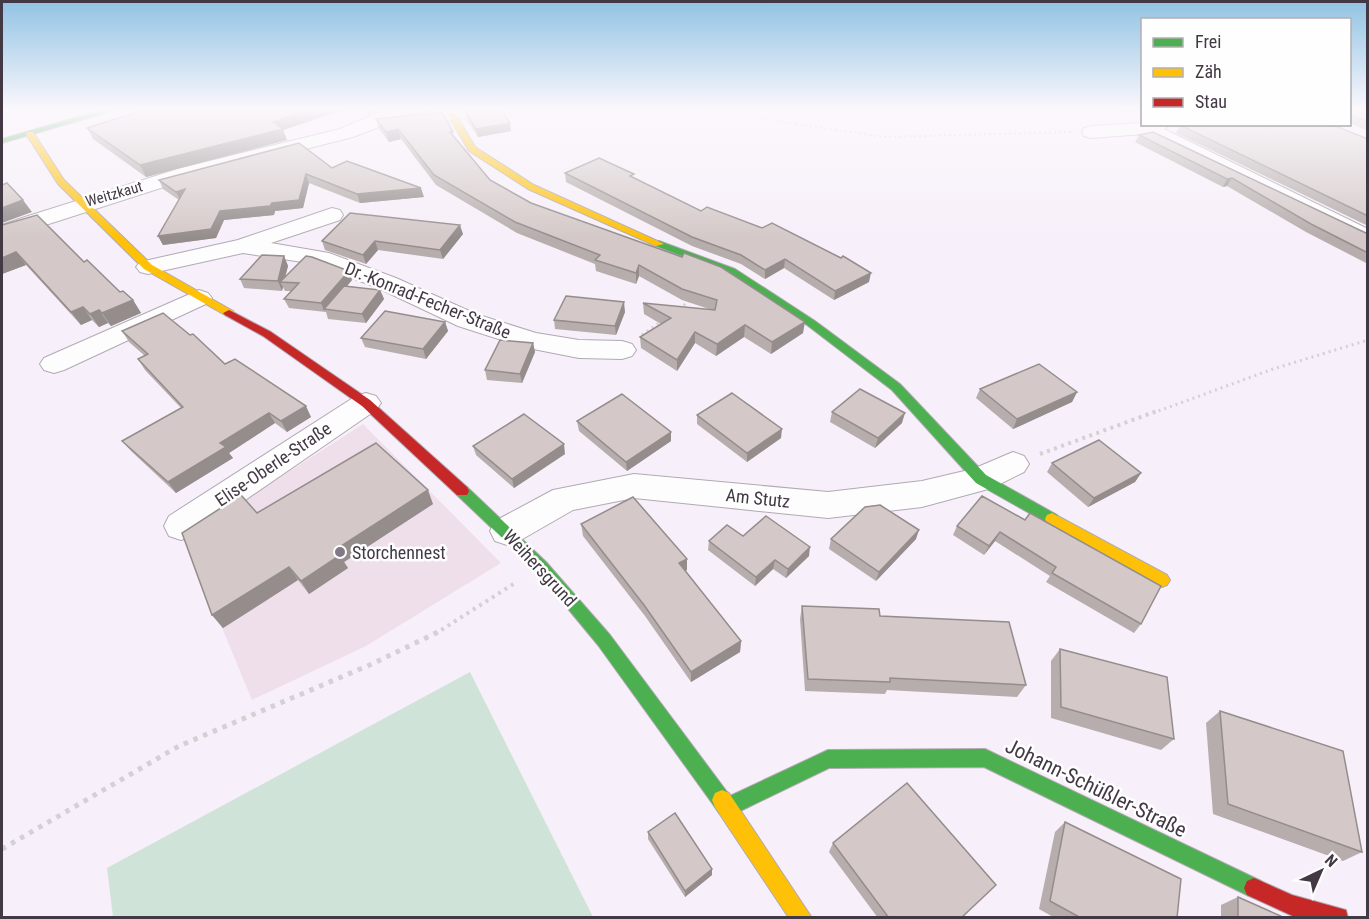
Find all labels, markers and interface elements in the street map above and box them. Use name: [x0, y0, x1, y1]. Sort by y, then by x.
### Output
legend: [1141, 18, 1351, 126]
text: Frei: [1195, 31, 1221, 52]
text: Zäh: [1195, 61, 1222, 82]
text: Stau: [1195, 91, 1227, 112]
street label: Weitzkaut: [83, 177, 145, 211]
street label: Dr.-Konrad-Fecher-Straße: [342, 257, 514, 343]
street label: Elise-Oberle-Straße: [211, 417, 335, 511]
street label: Am Stutz: [725, 484, 791, 512]
street label: Weihersgrund: [499, 525, 581, 611]
place label: Storchennest: [352, 542, 446, 563]
marker: Storchennest: [333, 545, 347, 559]
street label: Johann-Schüßler-Straße: [1002, 734, 1191, 842]
north arrow: [1291, 841, 1351, 901]
text: N: [1321, 850, 1341, 871]

